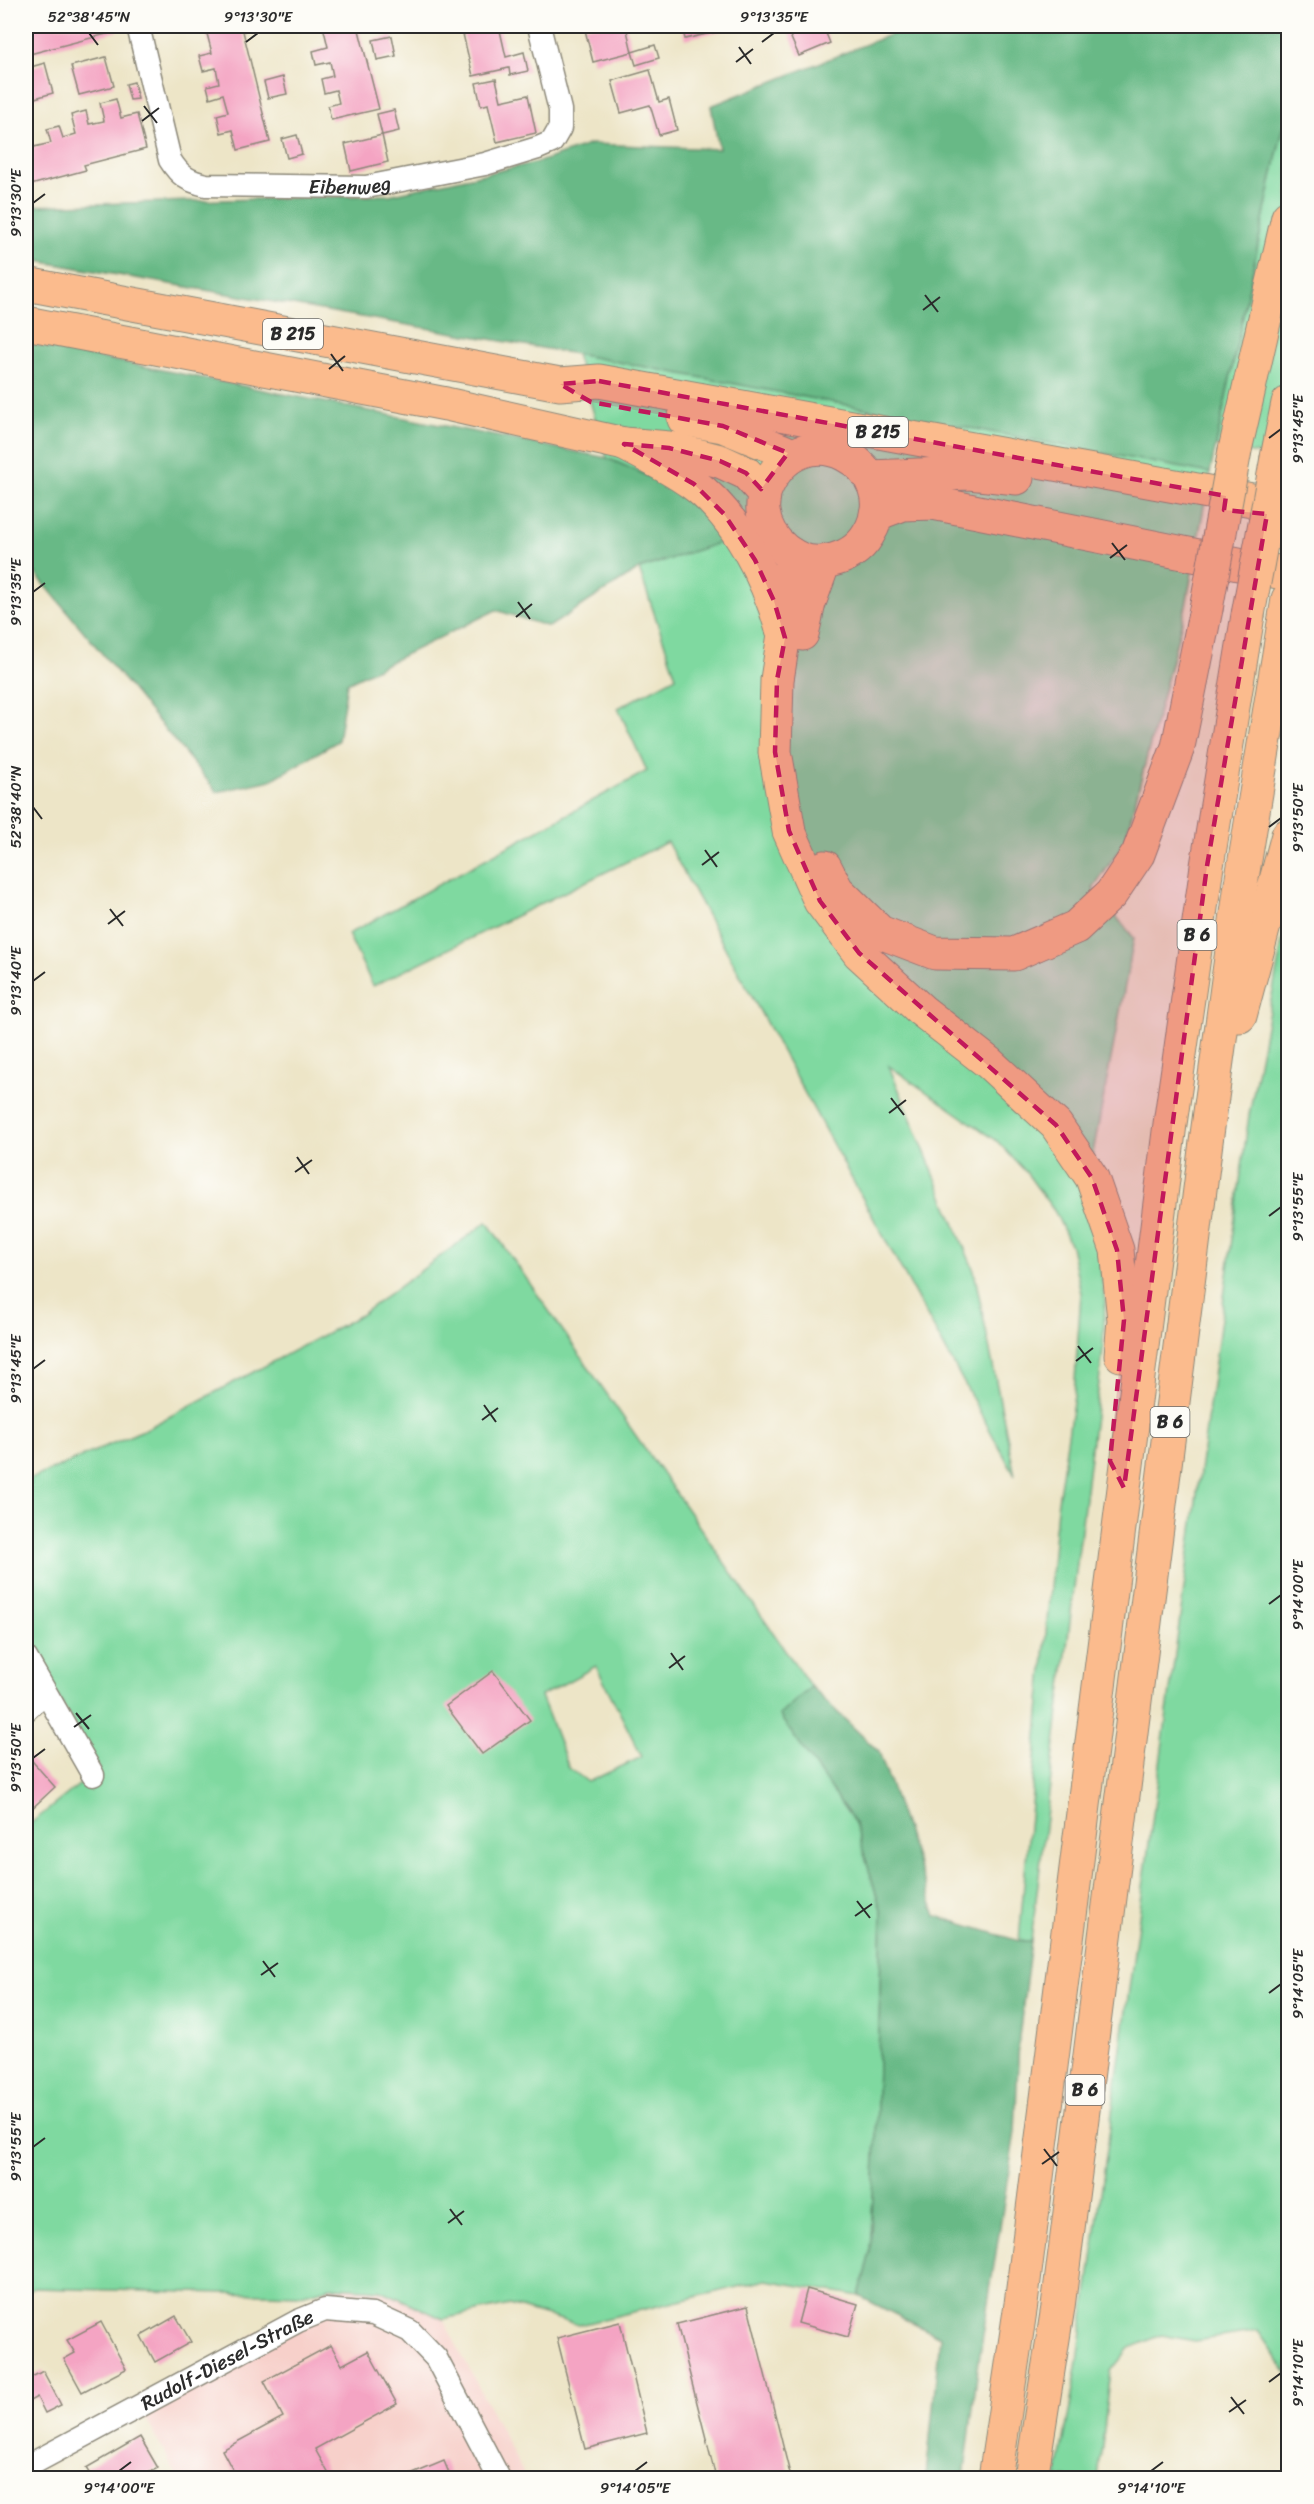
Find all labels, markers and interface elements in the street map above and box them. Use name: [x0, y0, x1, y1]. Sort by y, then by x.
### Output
text: 52°38'45"N: [48, 4, 131, 30]
text: 9°13'30"E: [224, 4, 294, 30]
text: 9°13'35"E: [740, 4, 810, 30]
street label: Eibenweg: [308, 166, 394, 205]
text: 9°13'30"E: [3, 167, 29, 237]
road number: B 215: [263, 319, 323, 349]
text: 9°13'45"E: [1285, 393, 1311, 463]
road number: B 215: [848, 417, 908, 447]
text: 9°13'35"E: [3, 556, 29, 626]
text: 52°38'40"N: [3, 765, 29, 848]
text: 9°13'50"E: [1285, 782, 1311, 853]
road number: B 6: [1178, 920, 1216, 950]
text: 9°13'40"E: [3, 945, 29, 1016]
text: 9°13'55"E: [1285, 1171, 1311, 1241]
text: 9°13'45"E: [3, 1333, 29, 1403]
road number: B 6: [1150, 1407, 1190, 1437]
text: 9°14'00"E: [1285, 1558, 1311, 1630]
text: 9°13'50"E: [3, 1722, 29, 1793]
text: 9°14'05"E: [1285, 1947, 1311, 2019]
road number: B 6: [1066, 2075, 1104, 2105]
text: 9°13'55"E: [3, 2111, 29, 2181]
street label: Rudolf-Diesel-Straße: [134, 2299, 319, 2421]
text: 9°14'10"E: [1285, 2338, 1311, 2407]
text: 9°14'00"E: [84, 2475, 156, 2501]
text: 9°14'05"E: [600, 2475, 672, 2501]
text: 9°14'10"E: [1117, 2475, 1186, 2501]

